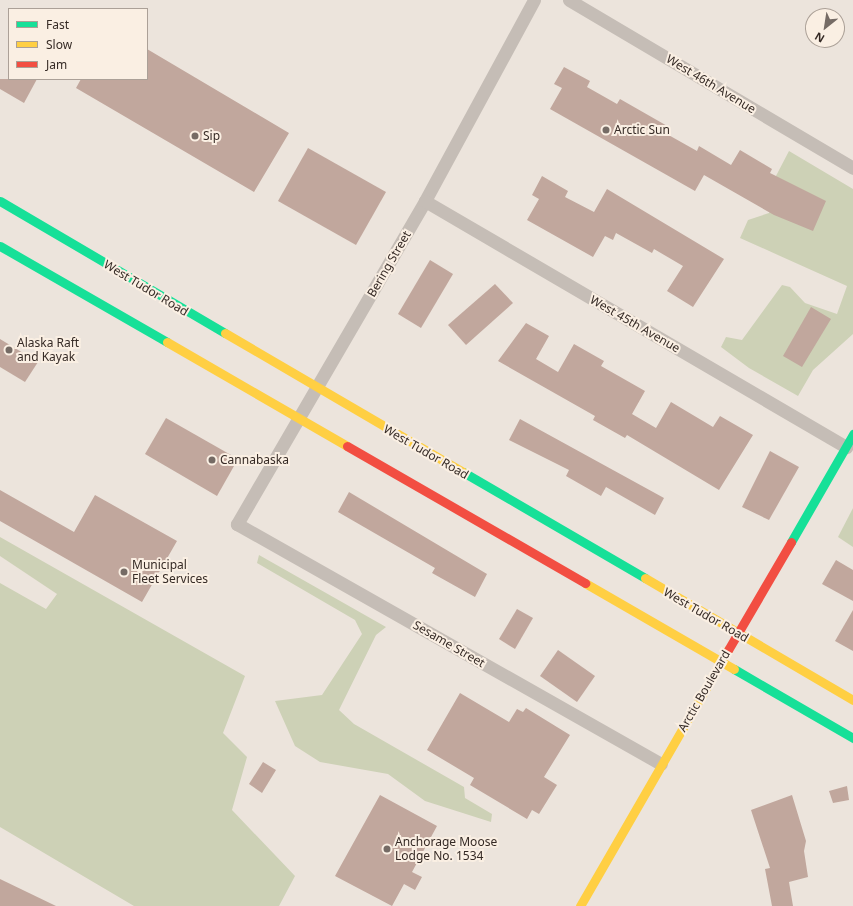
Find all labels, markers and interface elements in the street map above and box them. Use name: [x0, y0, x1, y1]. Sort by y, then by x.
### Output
legend: [8, 8, 148, 80]
north arrow: [805, 8, 845, 48]
text: Fast: [46, 16, 69, 33]
text: N: [812, 29, 827, 47]
text: Slow: [46, 36, 72, 53]
street label: West 46th Avenue: [664, 52, 758, 116]
text: Jam: [46, 56, 67, 73]
place label: Arctic Sun: [614, 123, 670, 137]
marker: Arctic Sun: [601, 125, 611, 135]
place label: Sip: [203, 129, 220, 143]
marker: Sip: [190, 131, 200, 141]
street label: Bering Street: [364, 228, 414, 300]
street label: West Tudor Road: [101, 257, 191, 319]
street label: West 45th Avenue: [587, 292, 683, 356]
place label: Alaska Raft and Kayak: [17, 336, 79, 364]
marker: Alaska Raft and Kayak: [4, 345, 14, 355]
street label: West Tudor Road: [381, 422, 471, 482]
place label: Cannabaska: [220, 453, 289, 467]
marker: Cannabaska: [207, 455, 217, 465]
place label: Municipal Fleet Services: [132, 558, 208, 586]
marker: Municipal Fleet Services: [119, 567, 129, 577]
street label: West Tudor Road: [661, 585, 751, 645]
street label: Sesame Street: [411, 618, 487, 670]
street label: Arctic Boulevard: [675, 648, 733, 734]
place label: Anchorage Moose Lodge No. 1534: [395, 835, 497, 863]
marker: Anchorage Moose Lodge No. 1534: [382, 844, 392, 854]

